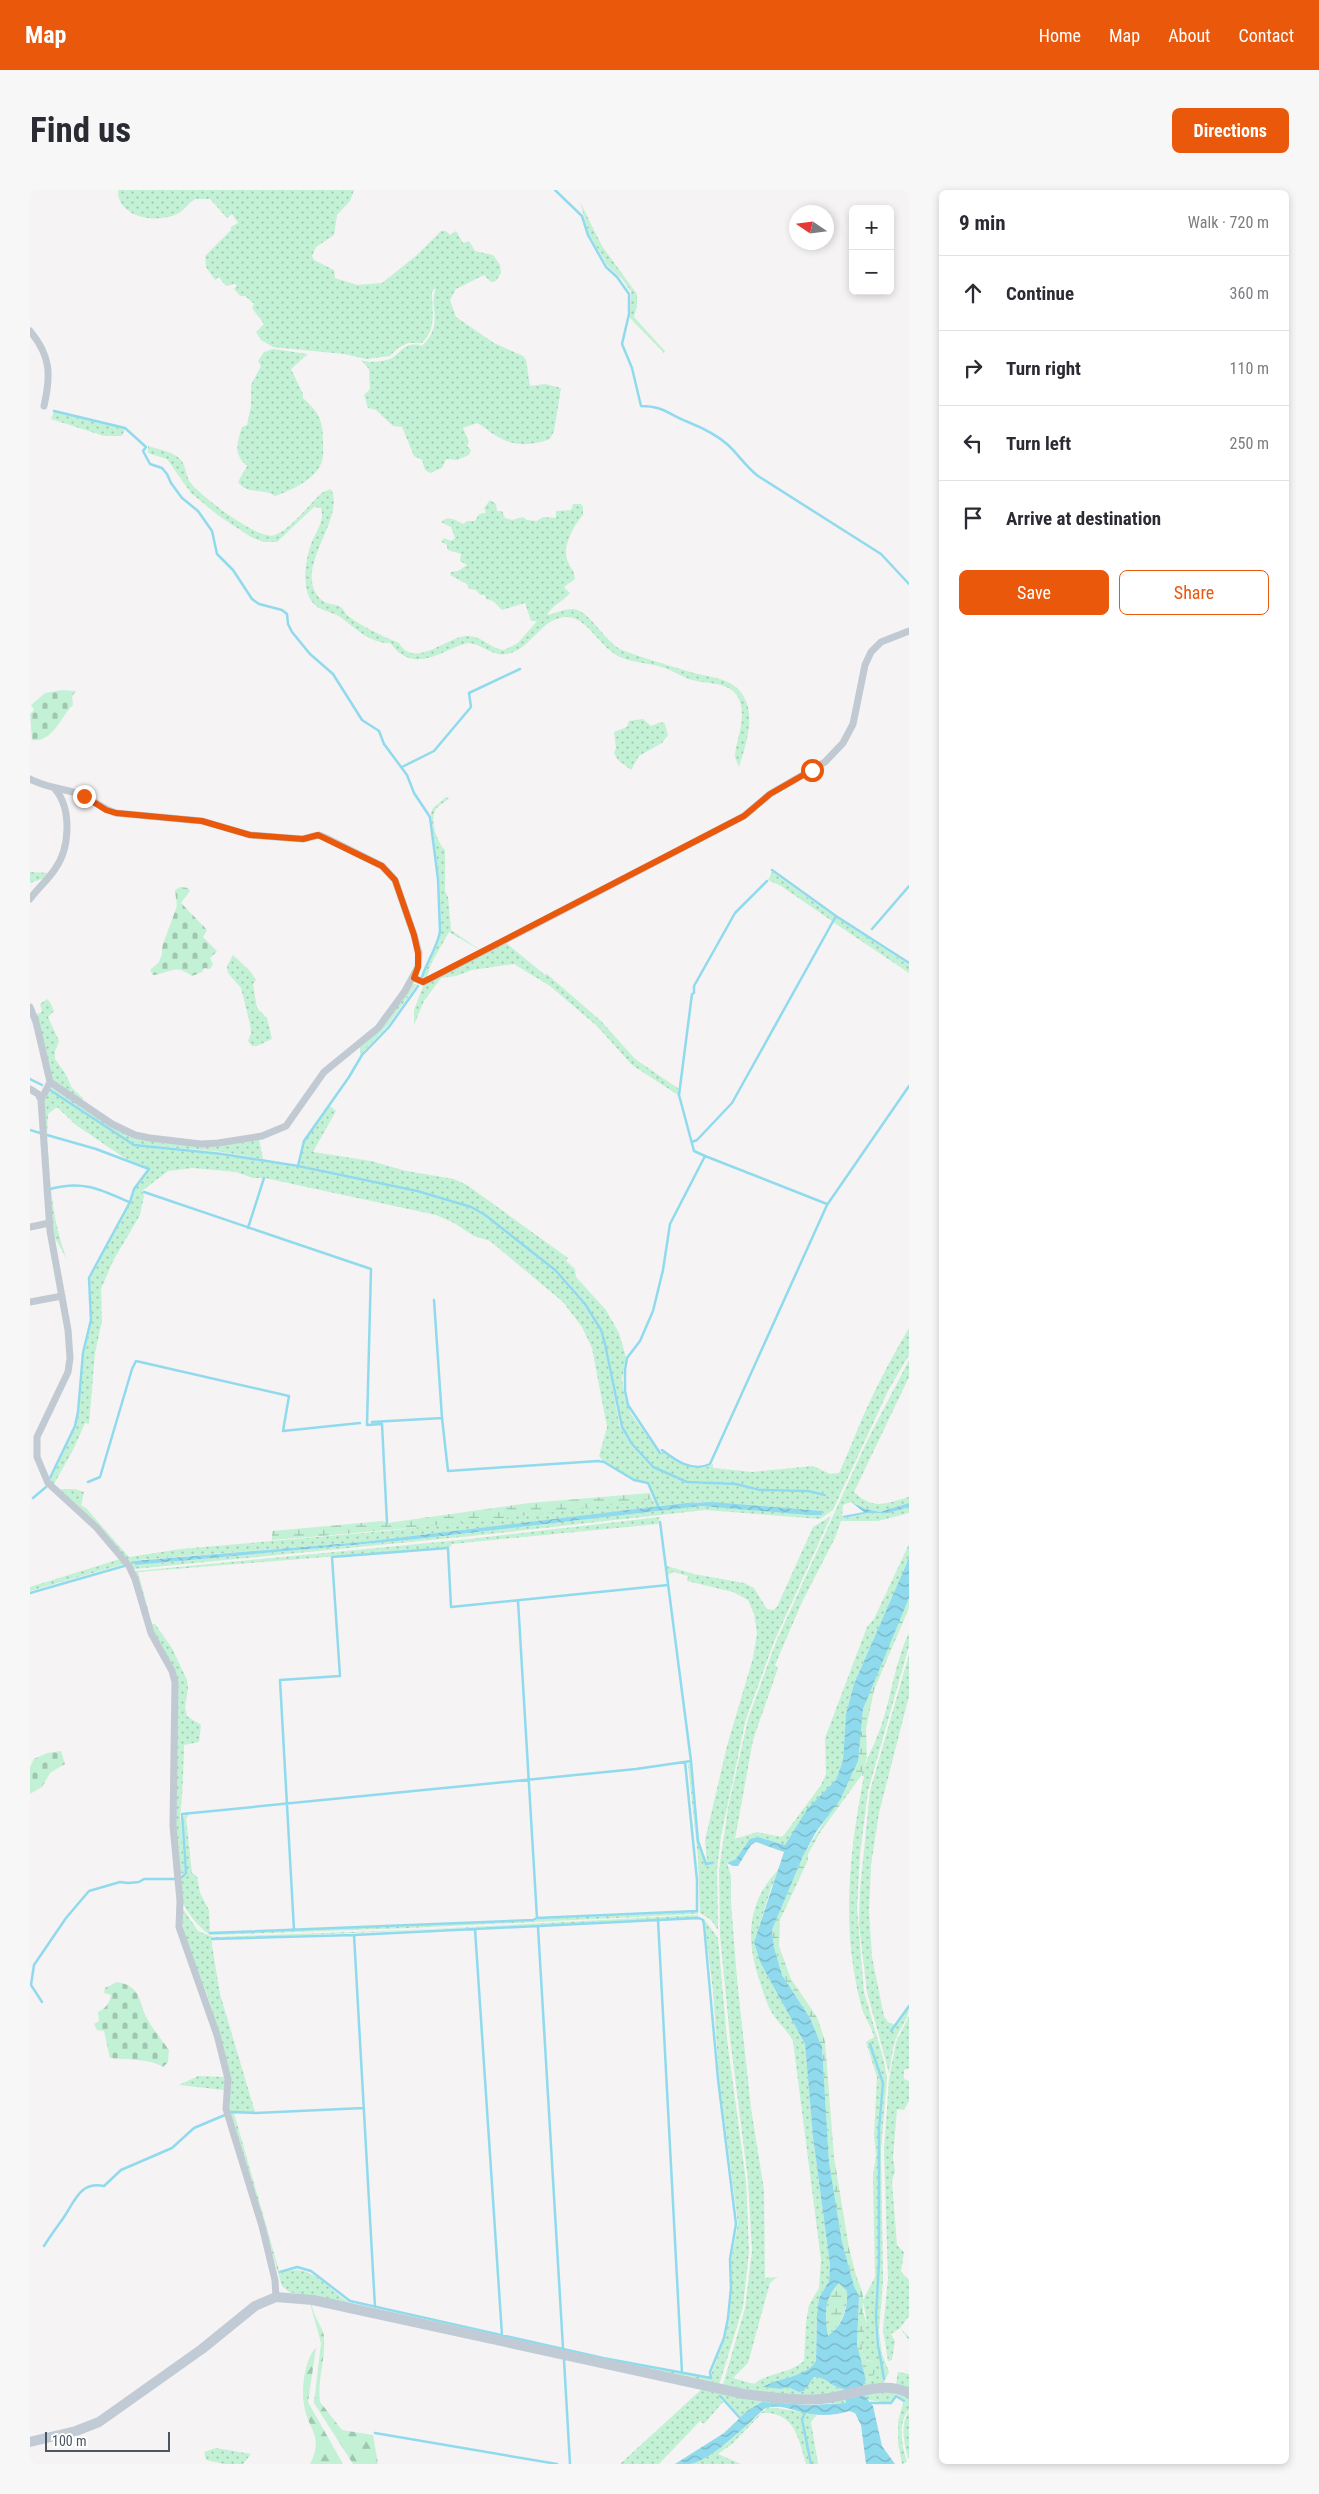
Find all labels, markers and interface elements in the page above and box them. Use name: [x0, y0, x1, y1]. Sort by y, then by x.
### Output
text: Map: [25, 21, 66, 49]
text: Home: [1039, 25, 1081, 46]
text: Map: [1109, 25, 1140, 46]
text: About: [1168, 25, 1210, 46]
text: Contact: [1238, 25, 1294, 46]
button: Directions: [1172, 108, 1289, 153]
text: Find us: [30, 110, 131, 151]
north arrow: [789, 205, 834, 250]
map controls: [849, 205, 894, 295]
button: +: [849, 205, 894, 250]
text: 9 min: [959, 211, 1006, 235]
text: Walk · 720 m: [1188, 213, 1269, 232]
button: −: [849, 250, 894, 295]
icon: ahead: [959, 279, 987, 307]
text: Continue: [1006, 282, 1074, 305]
text: 360 m: [1230, 284, 1269, 303]
icon: right: [959, 354, 987, 382]
text: Turn right: [1006, 357, 1081, 380]
text: 110 m: [1230, 359, 1269, 378]
icon: left: [959, 429, 987, 457]
text: Turn left: [1006, 432, 1071, 455]
text: 250 m: [1230, 434, 1269, 453]
icon: arrive: [959, 504, 987, 532]
text: Arrive at destination: [1006, 507, 1161, 530]
button: Save: [959, 570, 1109, 615]
button: Share: [1119, 570, 1269, 615]
route start: [801, 759, 824, 782]
route end: [73, 785, 96, 808]
scale bar: [45, 2429, 170, 2452]
text: 100 m: [52, 2433, 87, 2449]

